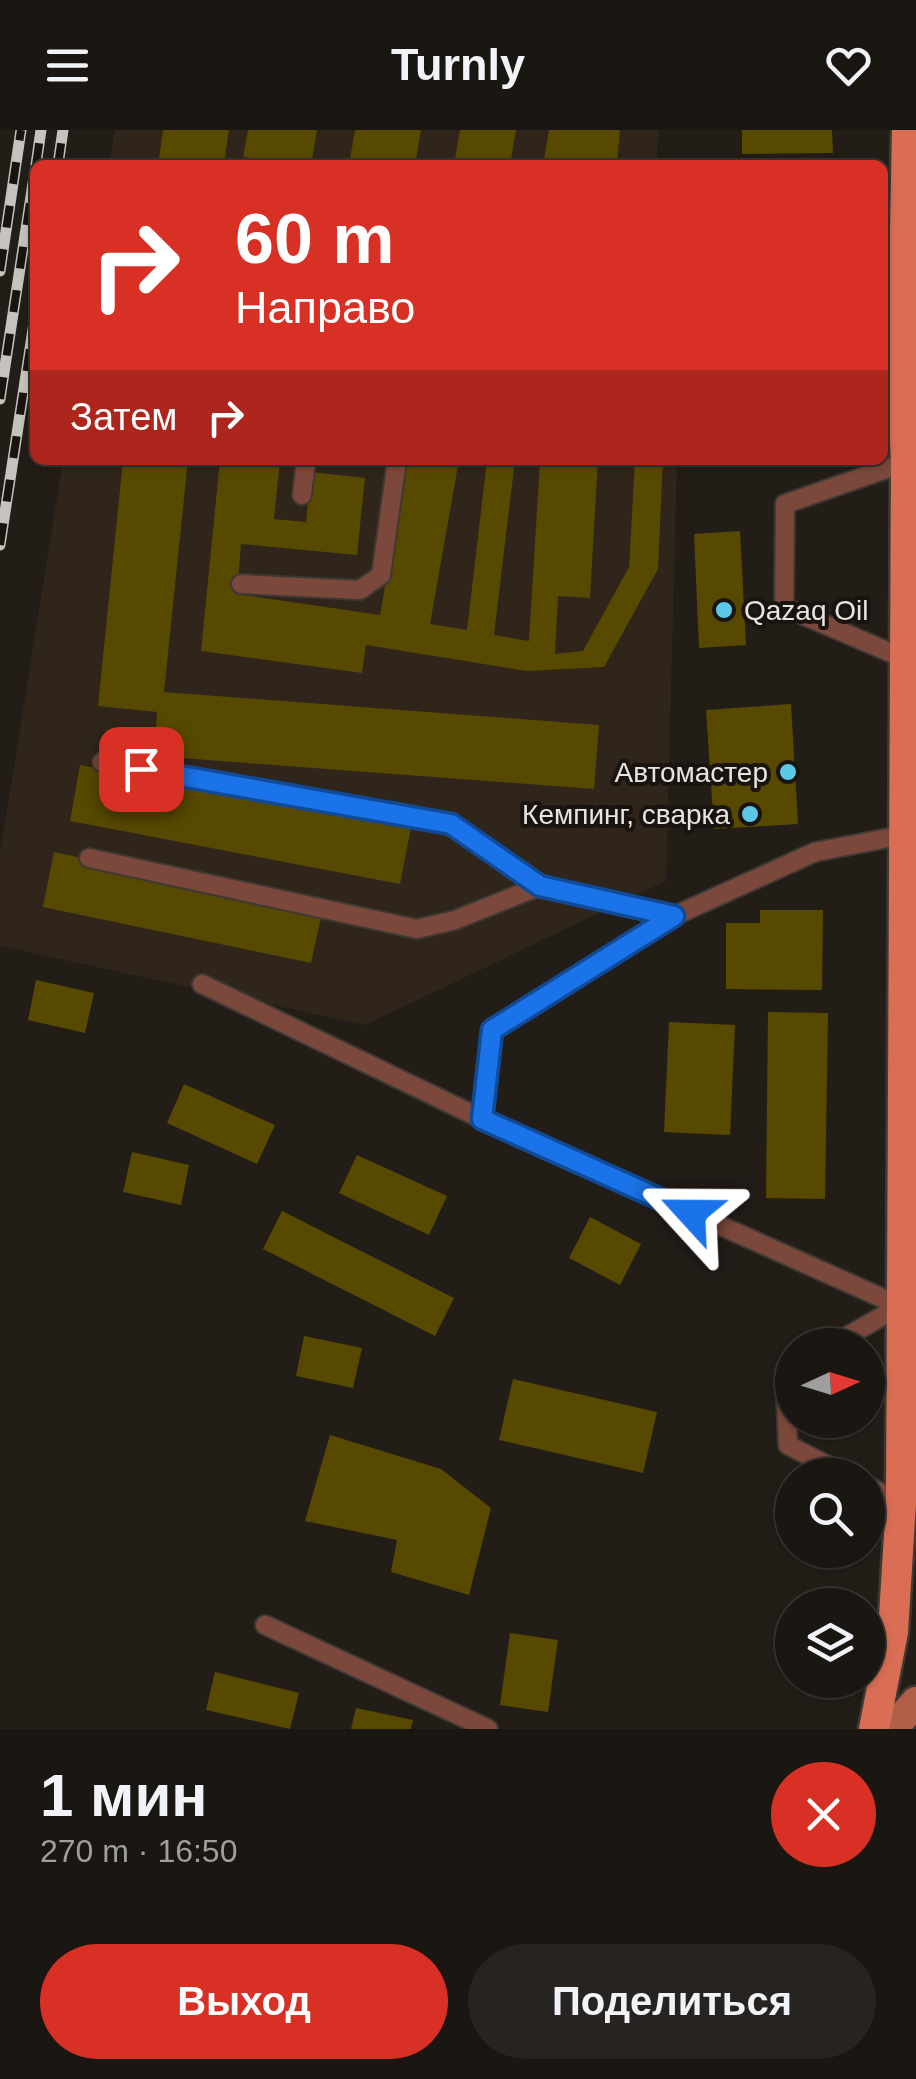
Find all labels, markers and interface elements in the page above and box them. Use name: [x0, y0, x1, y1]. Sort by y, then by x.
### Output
icon: menu: [40, 38, 95, 93]
icon: heart: [821, 38, 876, 93]
text: Turnly: [391, 39, 525, 90]
icon: right: [70, 200, 200, 330]
text: 60 m: [235, 200, 395, 278]
text: Направо: [235, 282, 415, 333]
icon: right: [198, 390, 253, 445]
text: Затем: [70, 396, 178, 438]
place label: Qazaq Oil: [744, 595, 869, 626]
marker: Qazaq Oil: [713, 599, 735, 621]
pin: [99, 727, 184, 812]
icon: arrive: [114, 742, 169, 797]
place label: Автомастер: [615, 757, 768, 788]
marker: Автомастер: [777, 761, 799, 783]
place label: Кемпинг, сварка: [522, 799, 730, 830]
marker: Кемпинг, сварка: [739, 803, 761, 825]
position arrow: [639, 1161, 743, 1265]
north arrow: [775, 1328, 885, 1438]
map controls: [775, 1328, 885, 1698]
button: search: [775, 1458, 885, 1568]
button: layers: [775, 1588, 885, 1698]
text: 1 мин: [40, 1762, 208, 1829]
button: close: [771, 1762, 876, 1867]
text: 270 m · 16:50: [40, 1833, 237, 1869]
button: Выход: [40, 1944, 448, 2059]
button: Поделиться: [468, 1944, 876, 2059]

